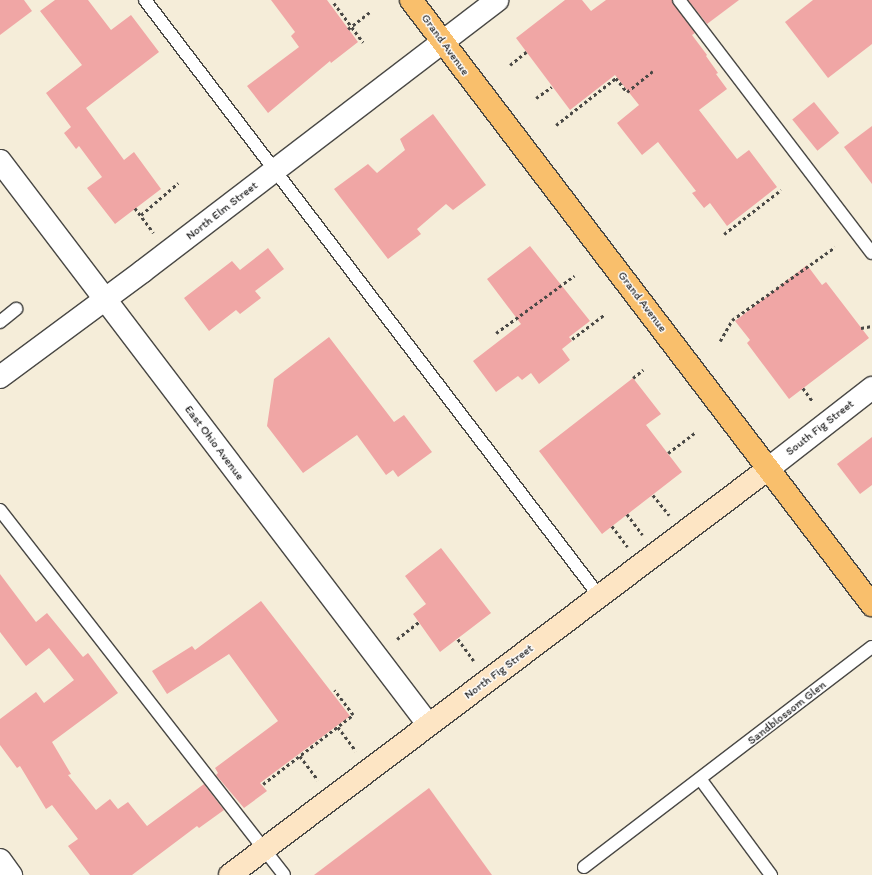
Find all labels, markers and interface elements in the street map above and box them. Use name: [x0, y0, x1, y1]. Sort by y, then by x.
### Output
street label: Grand Avenue: [418, 11, 472, 79]
street label: North Elm Street: [183, 179, 261, 243]
street label: Grand Avenue: [614, 269, 670, 335]
street label: South Fig Street: [783, 397, 857, 459]
street label: East Ohio Avenue: [181, 403, 247, 483]
street label: North Fig Street: [462, 641, 536, 703]
street label: Sandblossom Glen: [745, 678, 829, 748]

